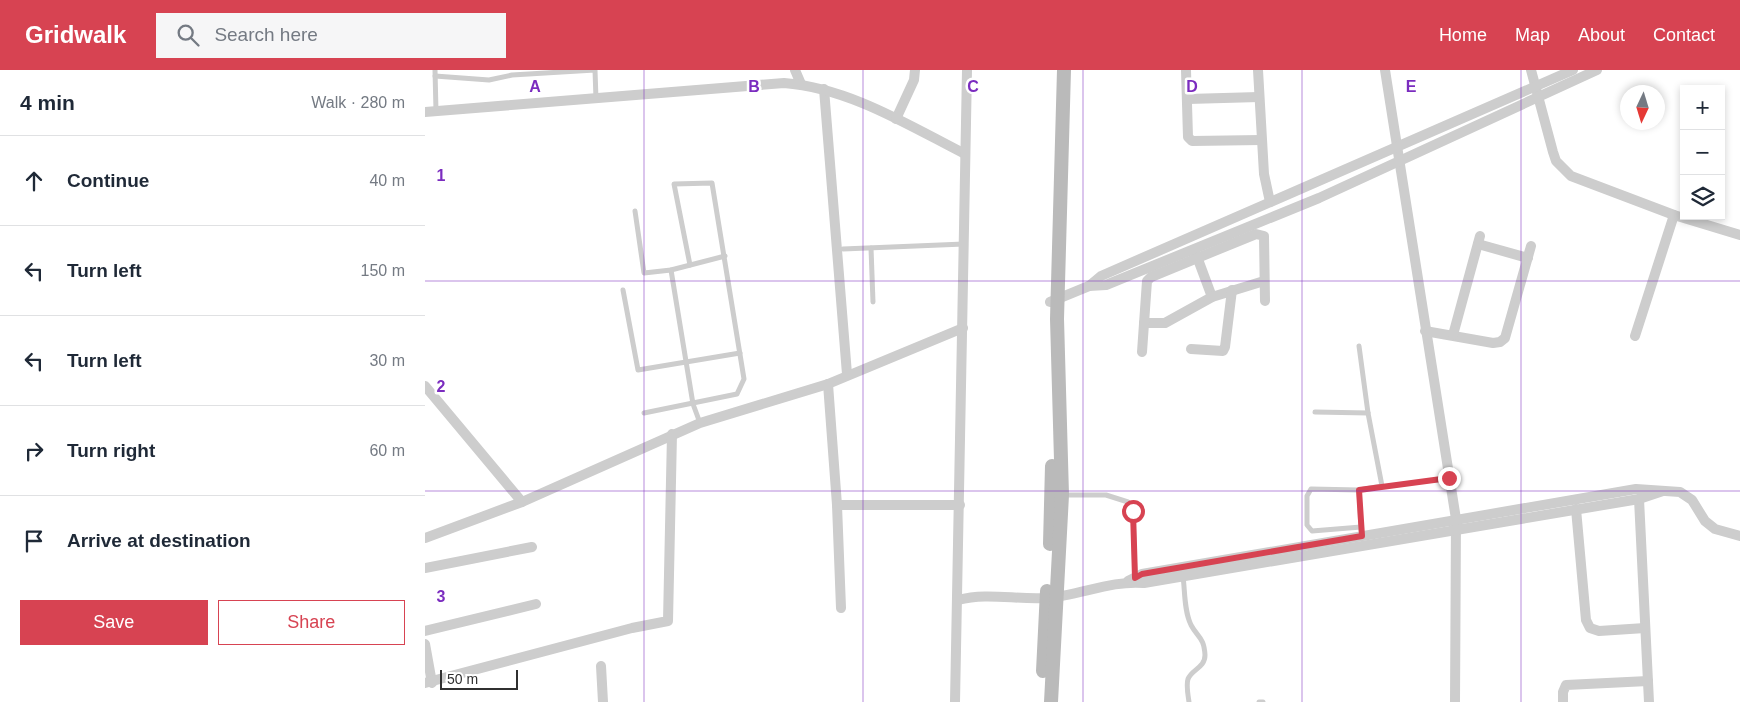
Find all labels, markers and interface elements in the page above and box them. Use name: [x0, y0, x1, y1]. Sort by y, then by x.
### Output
search box: [156, 13, 506, 58]
text: Gridwalk: [25, 21, 126, 48]
icon: search: [174, 21, 202, 49]
text: Search here: [214, 24, 318, 45]
text: Home: [1439, 25, 1487, 45]
text: Map: [1515, 25, 1550, 45]
text: About: [1578, 25, 1625, 45]
text: Contact: [1653, 25, 1715, 45]
text: A: [529, 78, 541, 95]
text: B: [748, 78, 760, 95]
text: C: [967, 78, 979, 95]
text: D: [1186, 78, 1198, 95]
text: E: [1406, 78, 1417, 95]
north arrow: [1620, 85, 1665, 130]
map controls: [1680, 85, 1725, 220]
button: +: [1680, 85, 1725, 130]
text: 4 min: [20, 91, 75, 114]
text: Walk · 280 m: [311, 94, 405, 111]
button: −: [1680, 130, 1725, 175]
icon: ahead: [20, 167, 48, 195]
text: 1: [437, 167, 446, 184]
text: Continue: [67, 170, 149, 191]
text: 40 m: [369, 172, 405, 189]
button: layers: [1680, 175, 1725, 220]
icon: left: [20, 257, 48, 285]
text: Turn left: [67, 260, 142, 281]
text: 150 m: [361, 262, 405, 279]
icon: left: [20, 347, 48, 375]
text: Turn left: [67, 350, 142, 371]
text: 30 m: [369, 352, 405, 369]
text: 2: [437, 378, 446, 395]
icon: right: [20, 437, 48, 465]
text: Turn right: [67, 440, 155, 461]
text: 60 m: [369, 442, 405, 459]
route end: [1438, 467, 1461, 490]
route start: [1122, 500, 1145, 523]
icon: arrive: [20, 527, 48, 555]
text: Arrive at destination: [67, 530, 251, 551]
text: 3: [437, 588, 446, 605]
button: Save: [20, 600, 208, 645]
button: Share: [218, 600, 405, 645]
scale bar: [440, 667, 517, 690]
text: 50 m: [447, 671, 478, 687]

